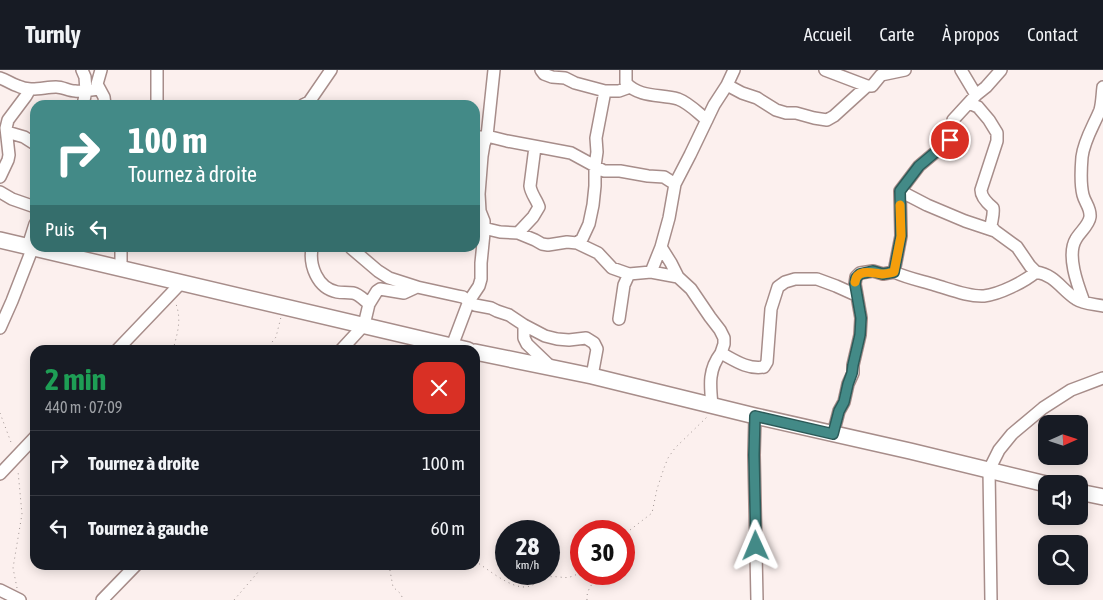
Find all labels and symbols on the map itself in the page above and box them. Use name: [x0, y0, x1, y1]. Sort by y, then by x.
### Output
pin: [929, 119, 971, 161]
north arrow: [1038, 415, 1088, 465]
position arrow: [729, 519, 781, 571]
speed limit sign: 30: [570, 520, 635, 585]

